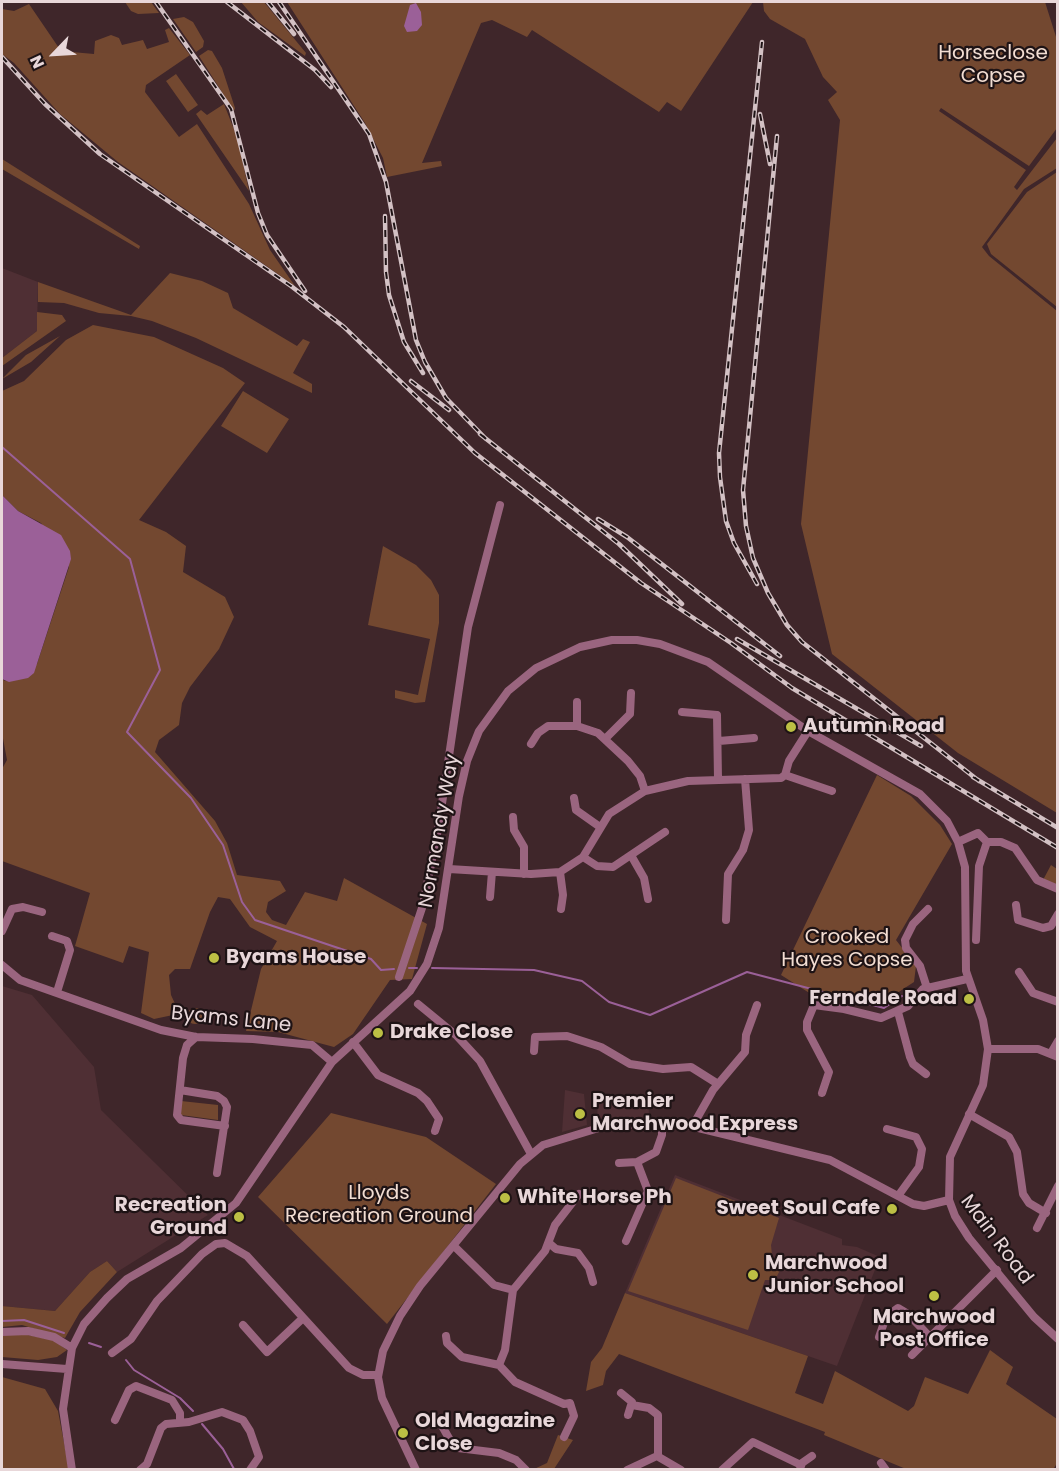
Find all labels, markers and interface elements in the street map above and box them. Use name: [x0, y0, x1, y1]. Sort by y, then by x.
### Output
north arrow: [24, 24, 84, 84]
park label: Horseclose Copse: [938, 42, 1048, 89]
text: N: [24, 52, 50, 72]
place label: Autumn Road: [803, 715, 945, 739]
marker: Autumn Road: [784, 720, 798, 734]
street label: Normandy Way: [415, 752, 465, 910]
park label: Crooked Hayes Copse: [781, 926, 913, 973]
place label: Byams House: [226, 946, 366, 970]
marker: Byams House: [207, 951, 221, 965]
place label: Ferndale Road: [809, 987, 957, 1011]
marker: Ferndale Road: [962, 992, 976, 1006]
street label: Byams Lane: [170, 1002, 292, 1038]
place label: Drake Close: [390, 1021, 513, 1045]
marker: Drake Close: [371, 1026, 385, 1040]
place label: Premier Marchwood Express: [592, 1090, 798, 1137]
marker: Premier Marchwood Express: [573, 1107, 587, 1121]
park label: Lloyds Recreation Ground: [285, 1182, 473, 1229]
place label: White Horse Ph: [517, 1186, 672, 1210]
marker: White Horse Ph: [498, 1191, 512, 1205]
street label: Main Road: [955, 1191, 1037, 1289]
place label: Recreation Ground: [115, 1194, 227, 1241]
place label: Sweet Soul Cafe: [716, 1197, 880, 1221]
marker: Sweet Soul Cafe: [885, 1202, 899, 1216]
marker: Recreation Ground: [232, 1210, 246, 1224]
place label: Marchwood Junior School: [765, 1252, 904, 1299]
marker: Marchwood Junior School: [746, 1268, 760, 1282]
marker: Marchwood Post Office: [927, 1289, 941, 1303]
place label: Marchwood Post Office: [873, 1306, 995, 1353]
place label: Old Magazine Close: [415, 1410, 555, 1457]
marker: Old Magazine Close: [396, 1426, 410, 1440]

